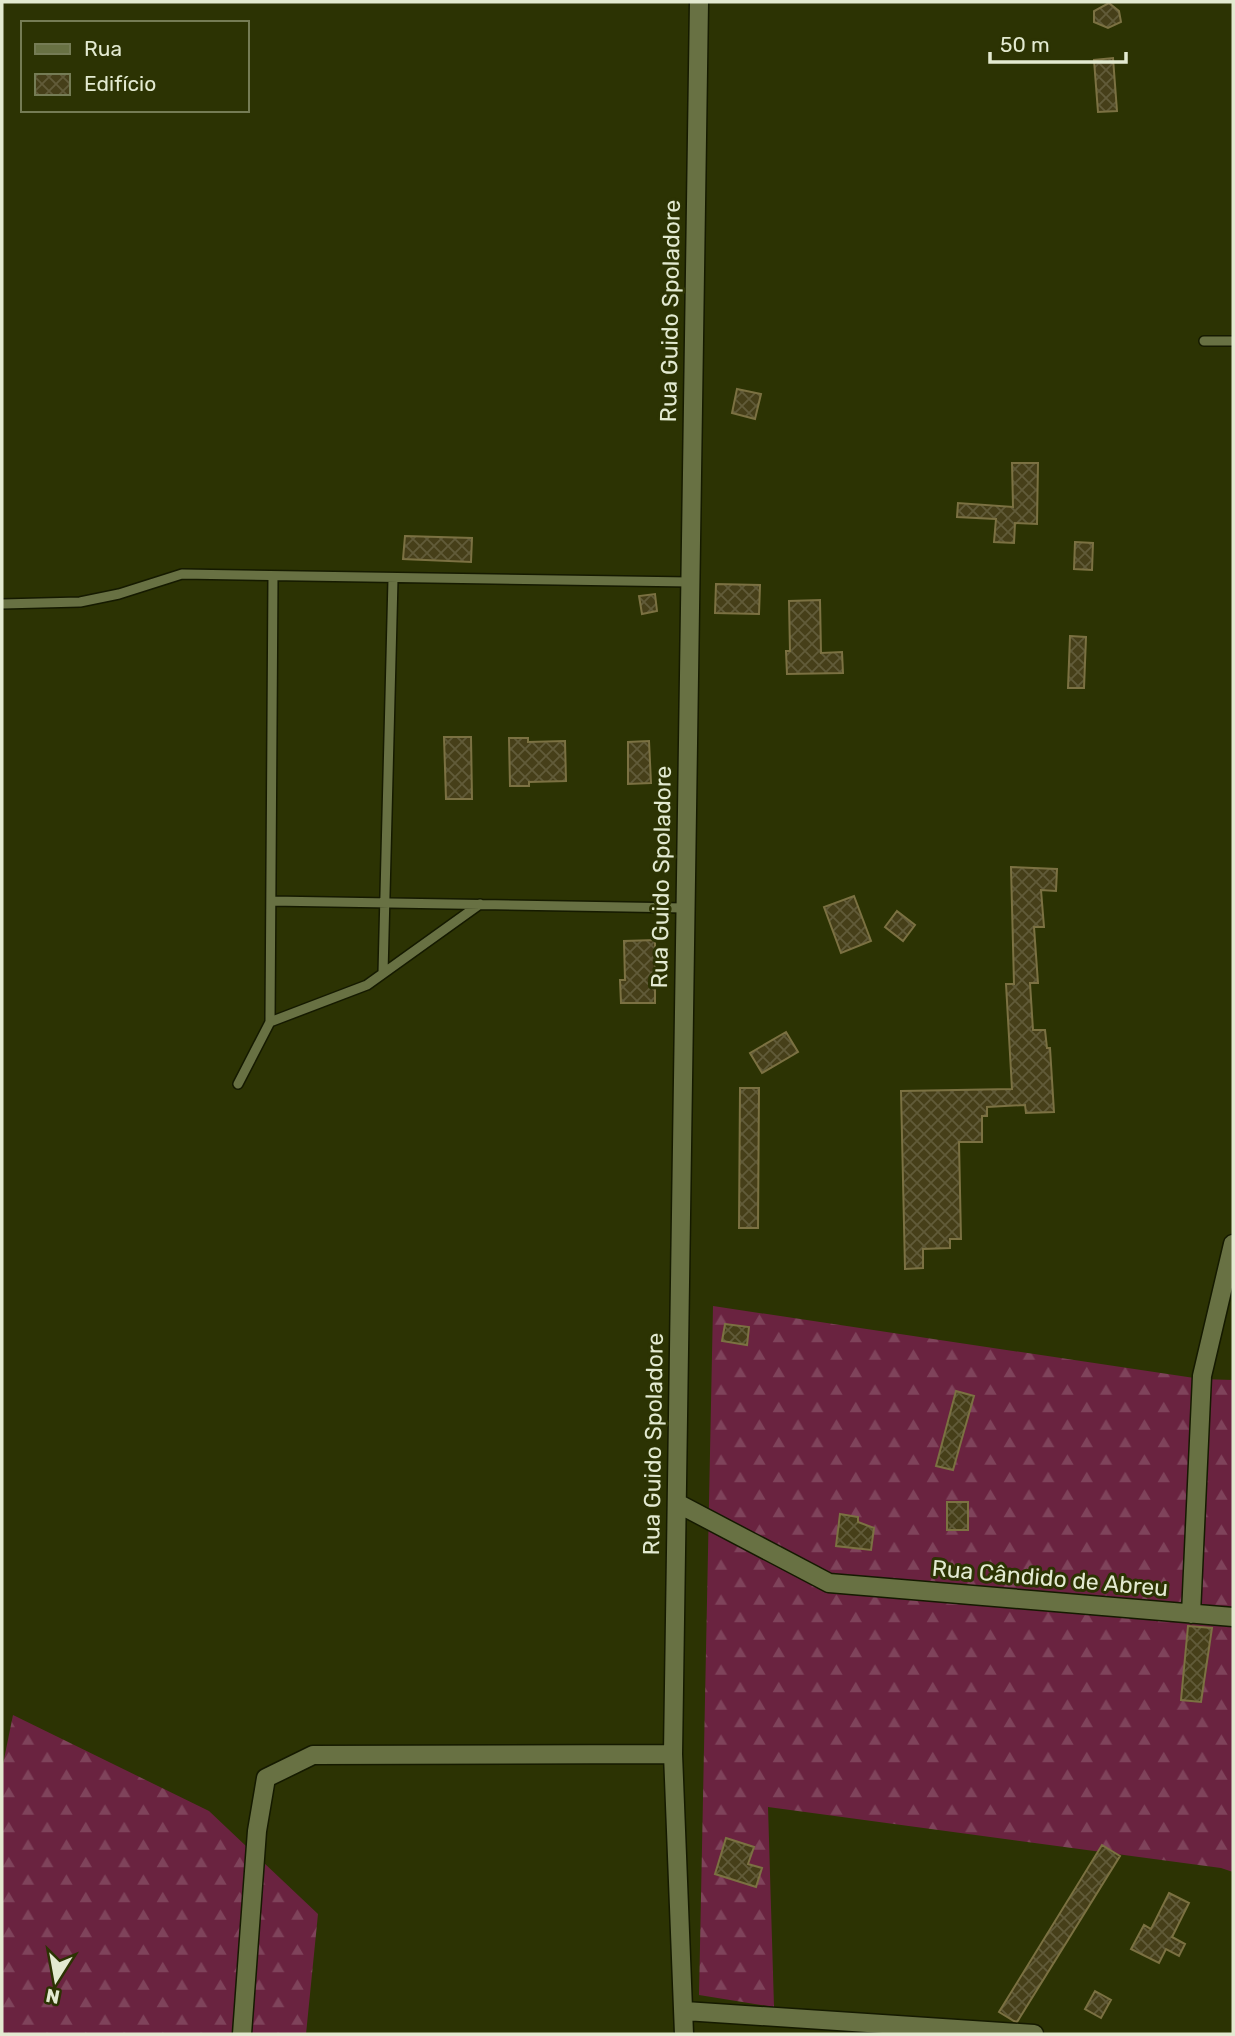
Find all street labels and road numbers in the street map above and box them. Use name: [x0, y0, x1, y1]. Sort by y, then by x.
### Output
street label: Rua Guido Spoladore: [654, 199, 686, 423]
street label: Rua Guido Spoladore: [645, 765, 677, 989]
street label: Rua Guido Spoladore: [637, 1332, 669, 1556]
street label: Rua Cândido de Abreu: [931, 1554, 1169, 1602]

